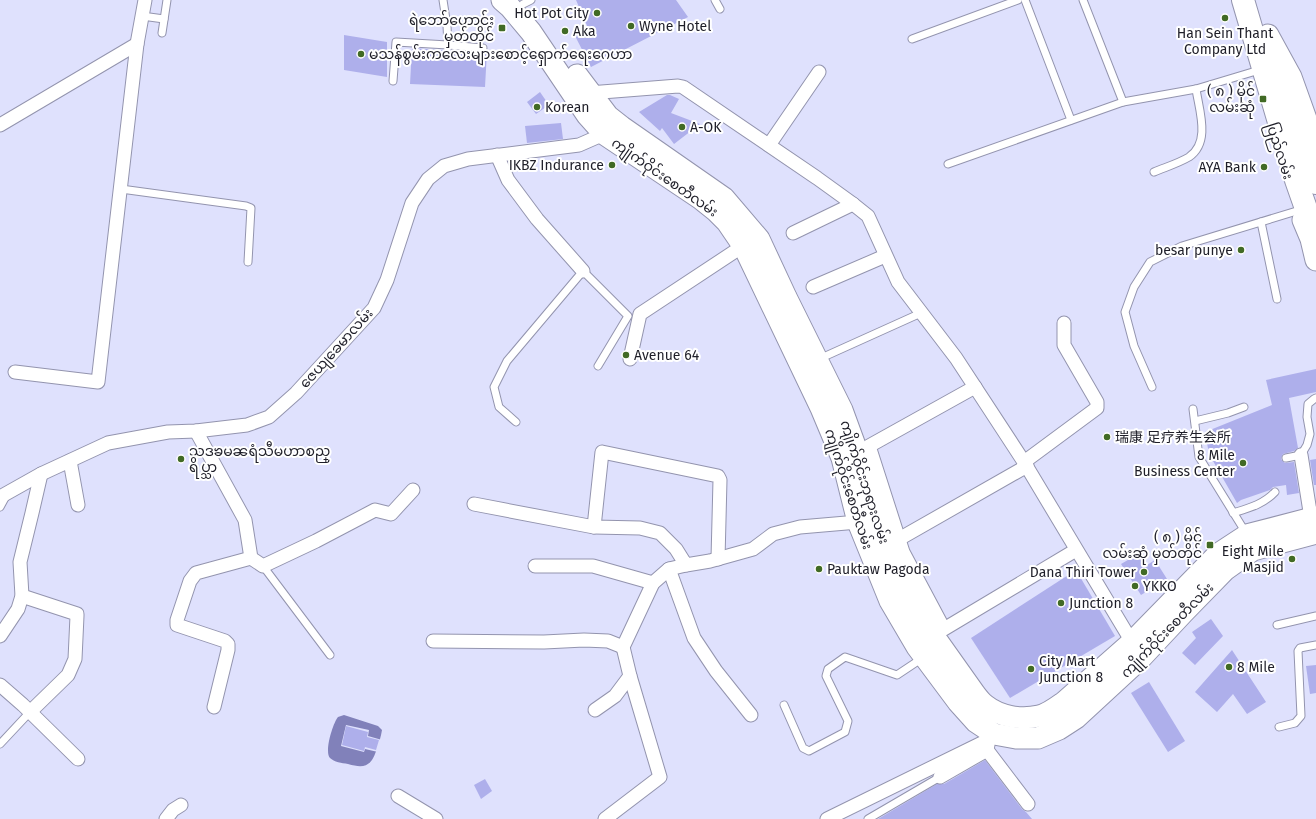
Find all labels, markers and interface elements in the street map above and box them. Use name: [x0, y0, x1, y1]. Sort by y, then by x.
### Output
place label: Hot Pot City: [514, 5, 589, 22]
marker: Hot Pot City: [592, 8, 602, 18]
place label: ရဲဘော်ဟောင်း မှတ်တိုင်: [409, 10, 494, 48]
marker: Han Sein Thant Company Ltd: [1220, 13, 1230, 23]
place label: Wyne Hotel: [639, 18, 711, 35]
marker: Wyne Hotel: [626, 21, 636, 31]
marker: ရဲဘော်ဟောင်း မှတ်တိုင်: [497, 23, 507, 33]
place label: Aka: [573, 23, 596, 40]
place label: Han Sein Thant Company Ltd: [1177, 25, 1274, 58]
marker: Aka: [560, 26, 570, 36]
place label: မသန်စွမ်းကလေးများစောင့်ရှောက်ရေးဂေဟာ: [369, 44, 632, 66]
marker: မသန်စွမ်းကလေးများစောင့်ရှောက်ရေးဂေဟာ: [356, 49, 366, 59]
place label: ( ၈ ) မိုင် လမ်းဆုံ: [1207, 81, 1255, 119]
marker: ( ၈ ) မိုင် လမ်းဆုံ: [1258, 94, 1268, 104]
place label: Korean: [545, 99, 590, 116]
marker: Korean: [532, 102, 542, 112]
place label: A-OK: [690, 119, 722, 136]
street label: ပြည်လမ်း: [1260, 120, 1299, 182]
marker: A-OK: [677, 122, 687, 132]
street label: ကျိုက်ဝိုင်းစေတီလမ်း: [607, 133, 722, 223]
place label: IKBZ Indurance: [509, 157, 604, 174]
place label: AYA Bank: [1198, 159, 1257, 176]
marker: IKBZ Indurance: [607, 160, 617, 170]
marker: AYA Bank: [1259, 162, 1269, 172]
place label: besar punye: [1155, 242, 1233, 259]
marker: besar punye: [1236, 245, 1246, 255]
street label: ဇေယျခေမာလမ်း: [295, 304, 379, 394]
place label: Avenue 64: [634, 347, 700, 364]
marker: Avenue 64: [621, 350, 631, 360]
street label: ကျိုက်ဝိုင်းဘုရားလမ်း: [834, 418, 894, 547]
street label: ကျိုက်ဝိုင်းစေတီလမ်း: [818, 426, 878, 553]
place label: 瑞康 足疗养生会所: [1115, 429, 1231, 446]
marker: 瑞康 足疗养生会所: [1102, 432, 1112, 442]
place label: သဒၶမၼရံသီမဟာစည္ ရိပ္သာ: [189, 441, 330, 479]
place label: 8 Mile Business Center: [1134, 447, 1236, 480]
marker: သဒၶမၼရံသီမဟာစည္ ရိပ္သာ: [176, 454, 186, 464]
marker: 8 Mile Business Center: [1238, 458, 1248, 468]
place label: ( ၈ ) မိုင် လမ်းဆုံ မှတ်တိုင်: [1102, 527, 1202, 565]
marker: ( ၈ ) မိုင် လမ်းဆုံ မှတ်တိုင်: [1205, 540, 1215, 550]
place label: Eight Mile Masjid: [1222, 543, 1284, 576]
marker: Eight Mile Masjid: [1287, 554, 1297, 564]
place label: Pauktaw Pagoda: [827, 561, 930, 578]
marker: Pauktaw Pagoda: [814, 564, 824, 574]
place label: Dana Thiri Tower: [1030, 564, 1137, 581]
marker: Dana Thiri Tower: [1139, 567, 1149, 577]
street label: ကျိုက်ဝိုင်းစေတီလမ်း: [1116, 578, 1219, 684]
place label: YKKO: [1143, 578, 1177, 595]
marker: YKKO: [1130, 581, 1140, 591]
place label: Junction 8: [1069, 595, 1133, 612]
marker: Junction 8: [1056, 598, 1066, 608]
place label: City Mart Junction 8: [1039, 653, 1103, 686]
place label: 8 Mile: [1237, 659, 1275, 676]
marker: 8 Mile: [1224, 662, 1234, 672]
marker: City Mart Junction 8: [1026, 664, 1036, 674]

